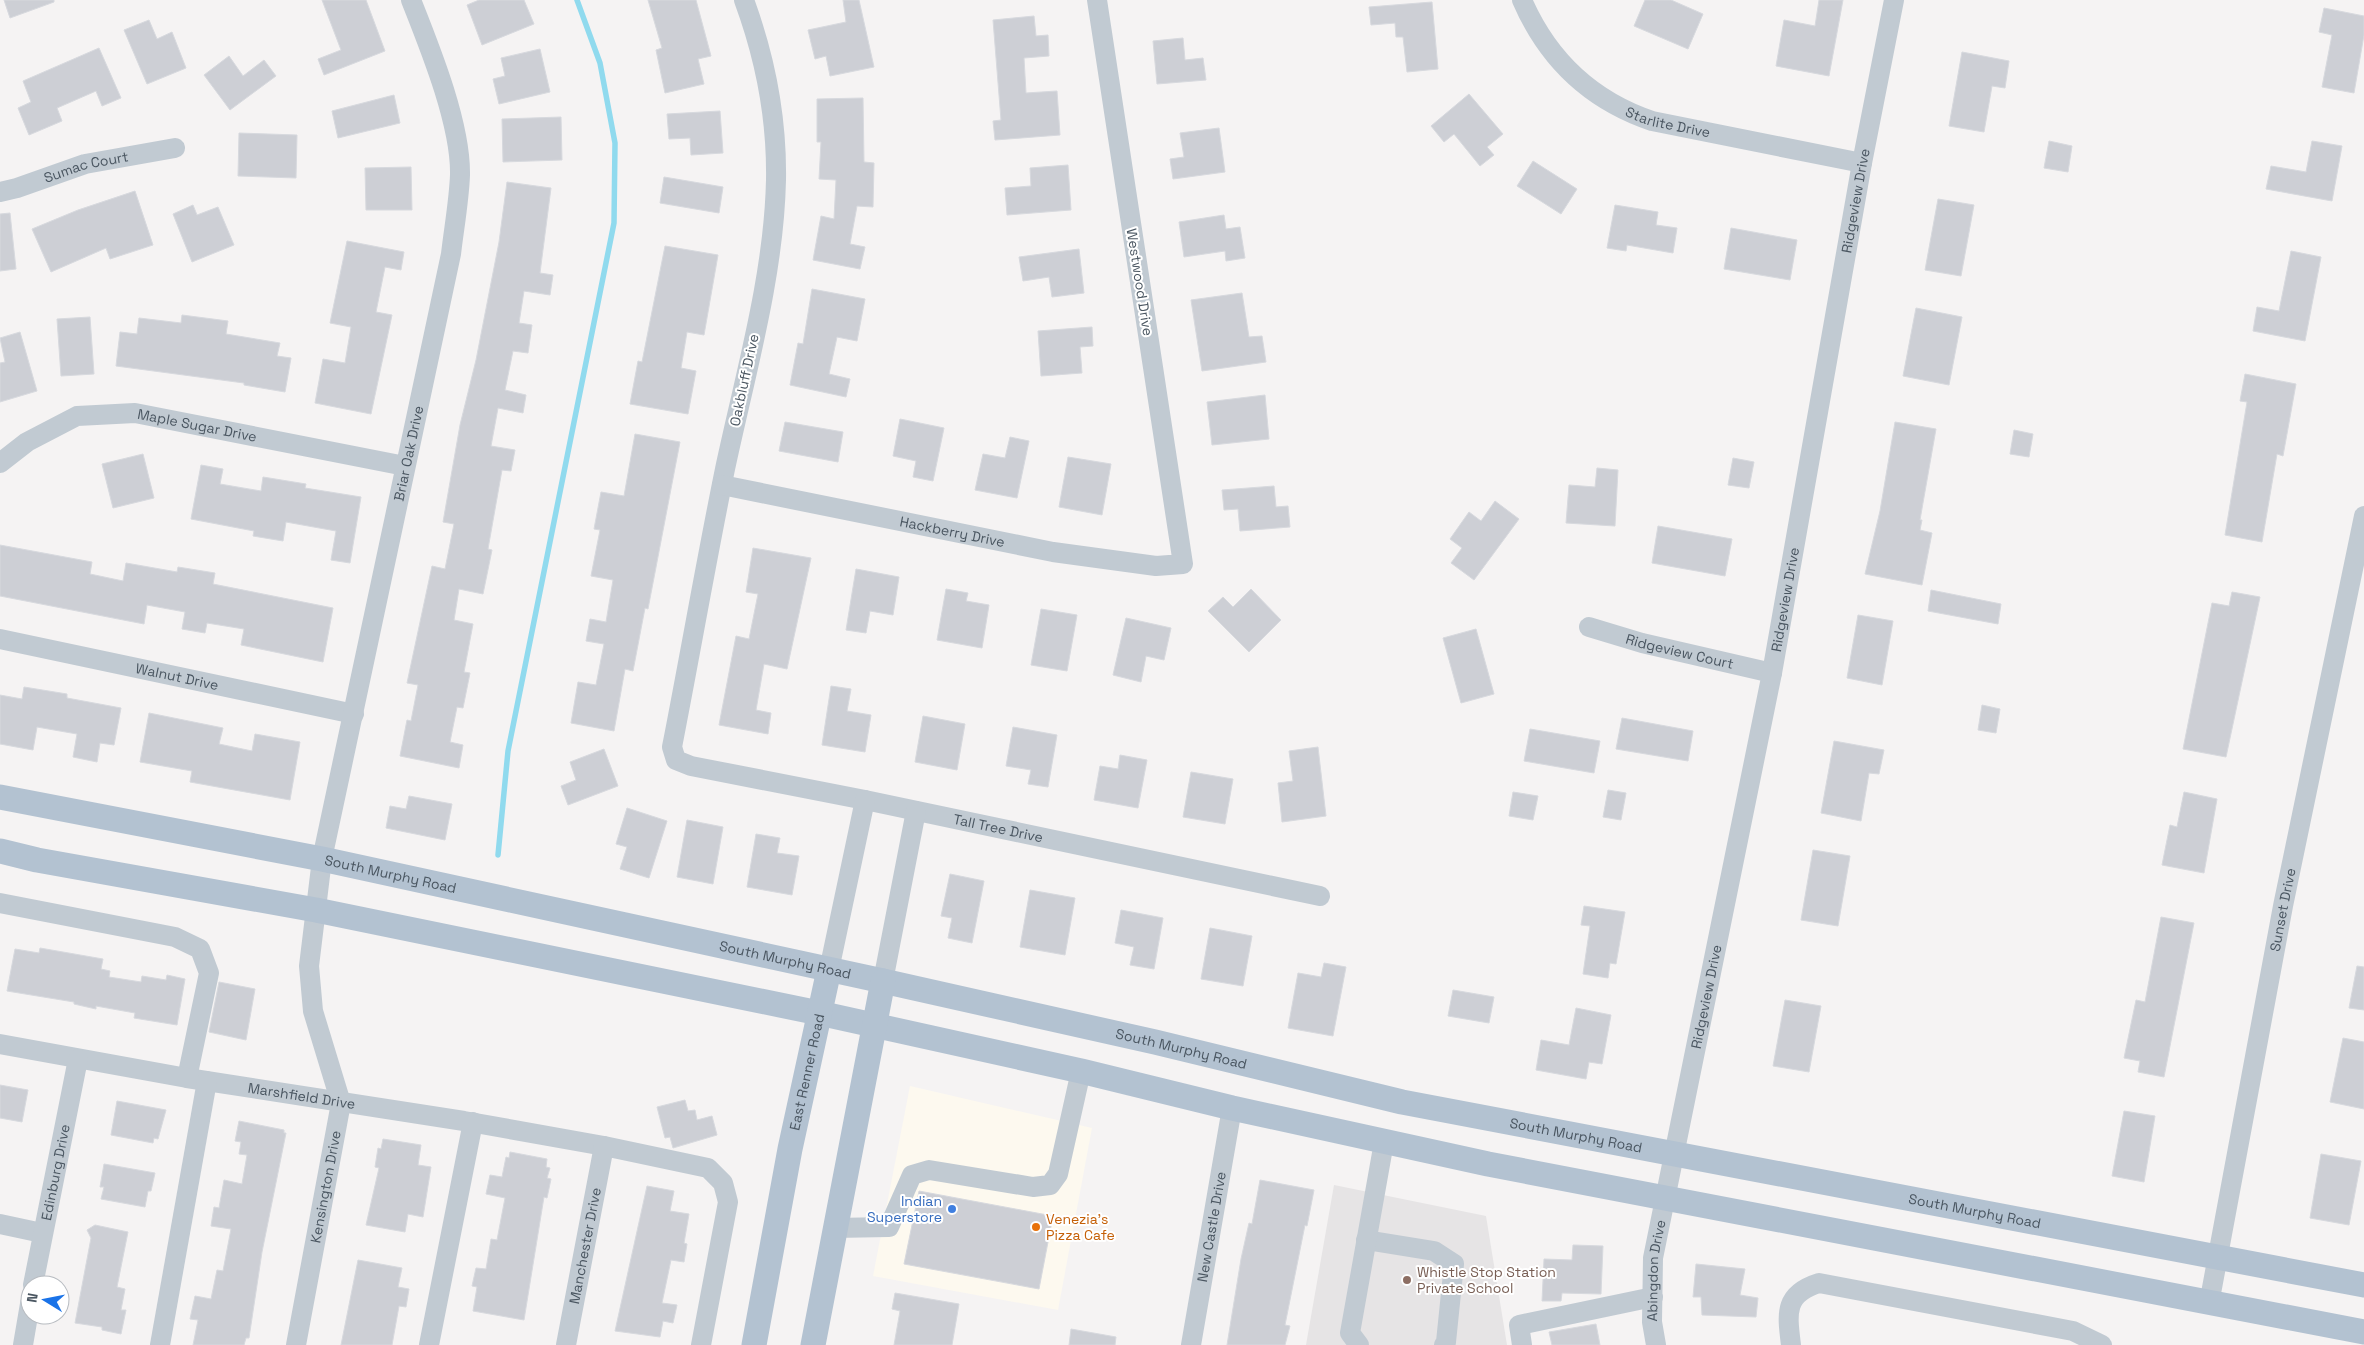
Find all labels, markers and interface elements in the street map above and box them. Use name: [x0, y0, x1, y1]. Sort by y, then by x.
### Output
street label: Starlite Drive: [1623, 102, 1712, 141]
street label: Sumac Court: [41, 147, 130, 187]
street label: Ridgeview Drive: [1837, 147, 1874, 254]
street label: Westwood Drive: [1123, 227, 1157, 337]
street label: Oakbluff Drive: [725, 332, 763, 428]
street label: Briar Oak Drive: [390, 404, 427, 503]
street label: Maple Sugar Drive: [136, 405, 258, 446]
street label: Hackberry Drive: [898, 512, 1006, 551]
street label: Ridgeview Drive: [1767, 546, 1803, 653]
street label: Ridgeview Court: [1624, 630, 1735, 673]
street label: Walnut Drive: [134, 659, 220, 694]
street label: Tall Tree Drive: [952, 810, 1045, 846]
street label: South Murphy Road: [323, 851, 458, 897]
street label: Sunset Drive: [2266, 866, 2300, 953]
street label: South Murphy Road: [718, 937, 853, 983]
street label: Ridgeview Drive: [1687, 943, 1726, 1050]
street label: East Renner Road: [785, 1012, 828, 1132]
street label: South Murphy Road: [1114, 1024, 1249, 1073]
street label: Marshfield Drive: [247, 1079, 356, 1113]
street label: South Murphy Road: [1508, 1114, 1644, 1156]
street label: Edinburg Drive: [37, 1123, 74, 1222]
street label: Kensington Drive: [306, 1129, 345, 1245]
street label: New Castle Drive: [1193, 1170, 1230, 1283]
street label: Manchester Drive: [565, 1186, 605, 1306]
street label: South Murphy Road: [1907, 1190, 2043, 1232]
place label: Indian Superstore: [867, 1192, 942, 1226]
marker: Indian Superstore: [946, 1203, 958, 1215]
place label: Venezia's Pizza Cafe: [1046, 1210, 1115, 1244]
street label: Abingdon Drive: [1643, 1218, 1670, 1322]
marker: Venezia's Pizza Cafe: [1030, 1221, 1042, 1233]
place label: Whistle Stop Station Private School: [1417, 1263, 1556, 1297]
marker: Whistle Stop Station Private School: [1401, 1274, 1413, 1286]
north arrow: [20, 1275, 70, 1325]
text: N: [23, 1292, 42, 1304]

